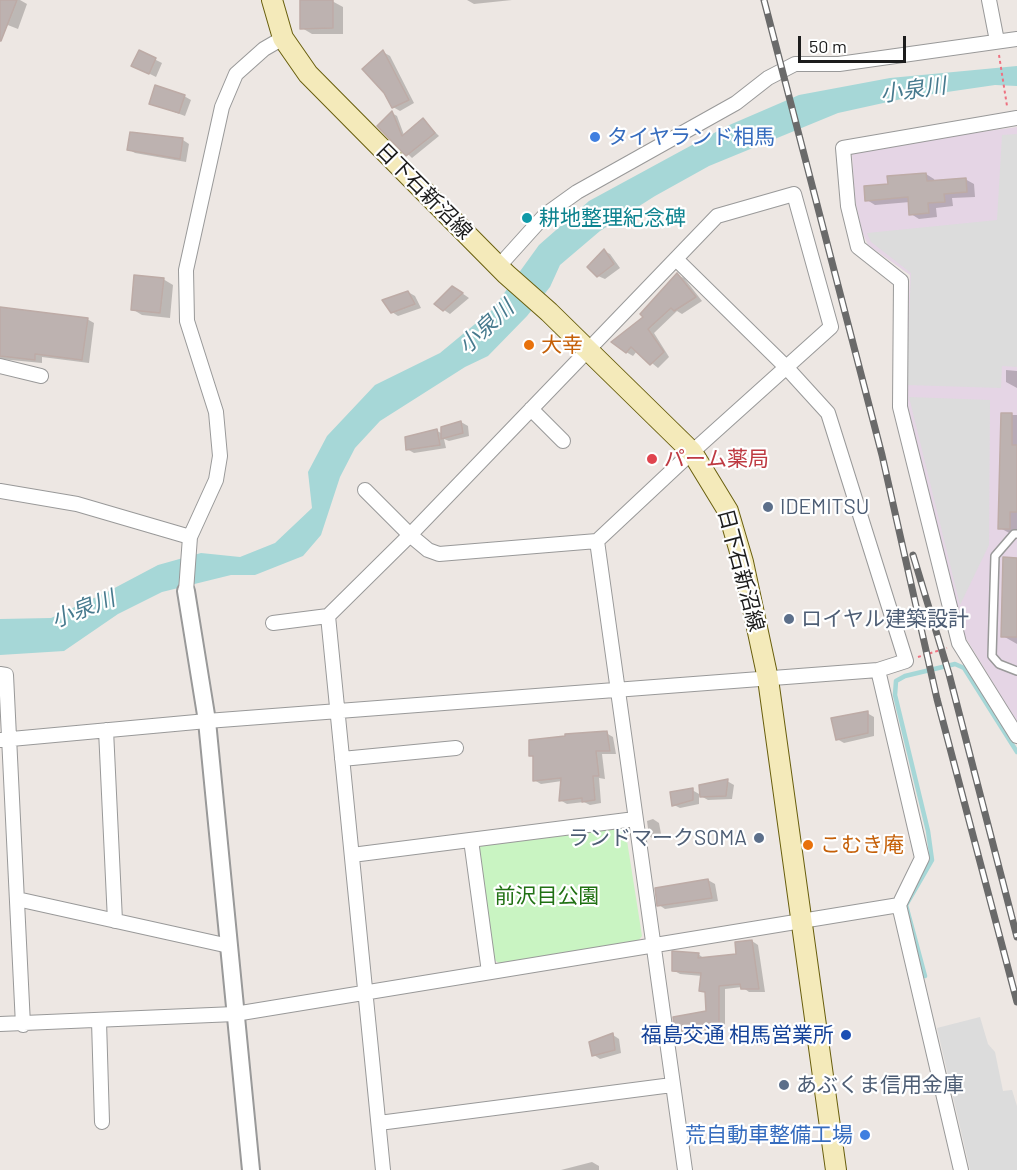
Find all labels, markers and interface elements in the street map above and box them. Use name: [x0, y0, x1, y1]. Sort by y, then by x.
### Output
scale bar: [801, 24, 909, 62]
text: 50 m: [809, 35, 847, 57]
water label: 小泉川: [878, 72, 948, 108]
place label: タイヤランド相馬: [607, 124, 775, 150]
marker: タイヤランド相馬: [588, 130, 602, 144]
street label: 日下石新沼線: [371, 138, 477, 244]
place label: 耕地整理紀念碑: [539, 205, 686, 231]
marker: 耕地整理紀念碑: [520, 211, 534, 225]
water label: 小泉川: [453, 295, 519, 359]
place label: 大幸: [541, 332, 583, 358]
marker: 大幸: [522, 338, 536, 352]
place label: パーム薬局: [664, 446, 769, 472]
marker: パーム薬局: [645, 452, 659, 466]
place label: IDEMITSU: [780, 494, 869, 520]
marker: IDEMITSU: [761, 500, 775, 514]
street label: 日下石新沼線: [713, 506, 769, 634]
water label: 小泉川: [47, 585, 119, 633]
place label: ロイヤル建築設計: [801, 606, 969, 632]
marker: ロイヤル建築設計: [782, 612, 796, 626]
place label: ランドマークSOMA: [568, 825, 747, 851]
marker: ランドマークSOMA: [752, 831, 766, 845]
place label: こむき庵: [820, 832, 904, 858]
marker: こむき庵: [801, 838, 815, 852]
park label: 前沢目公園: [495, 883, 599, 909]
place label: 福島交通 相馬営業所: [641, 1022, 834, 1048]
marker: 福島交通 相馬営業所: [839, 1028, 853, 1042]
place label: あぶくま信用金庫: [796, 1072, 964, 1098]
marker: あぶくま信用金庫: [777, 1078, 791, 1092]
place label: 荒自動車整備工場: [685, 1122, 853, 1148]
marker: 荒自動車整備工場: [858, 1128, 872, 1142]

